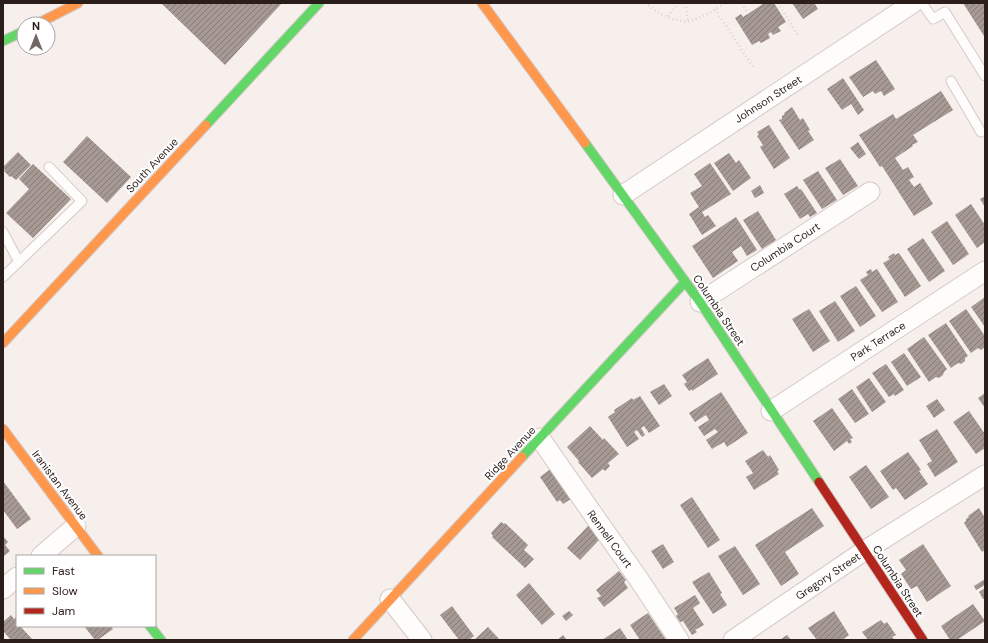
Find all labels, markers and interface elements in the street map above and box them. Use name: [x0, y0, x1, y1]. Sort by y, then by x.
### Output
north arrow: [16, 16, 56, 56]
text: N: [32, 19, 40, 33]
street label: Johnson Street: [732, 72, 804, 126]
street label: South Avenue: [123, 135, 181, 195]
street label: Columbia Court: [747, 219, 823, 275]
street label: Columbia Street: [690, 272, 748, 348]
street label: Park Terrace: [848, 318, 908, 364]
street label: Ridge Avenue: [482, 423, 538, 483]
street label: Iranistan Avenue: [29, 447, 91, 523]
street label: Rennell Court: [584, 507, 636, 571]
street label: Columbia Street: [870, 543, 926, 619]
street label: Gregory Street: [793, 549, 863, 603]
legend: [16, 555, 156, 627]
text: Fast: [52, 563, 75, 579]
text: Slow: [52, 583, 78, 599]
text: Jam: [52, 603, 75, 619]

